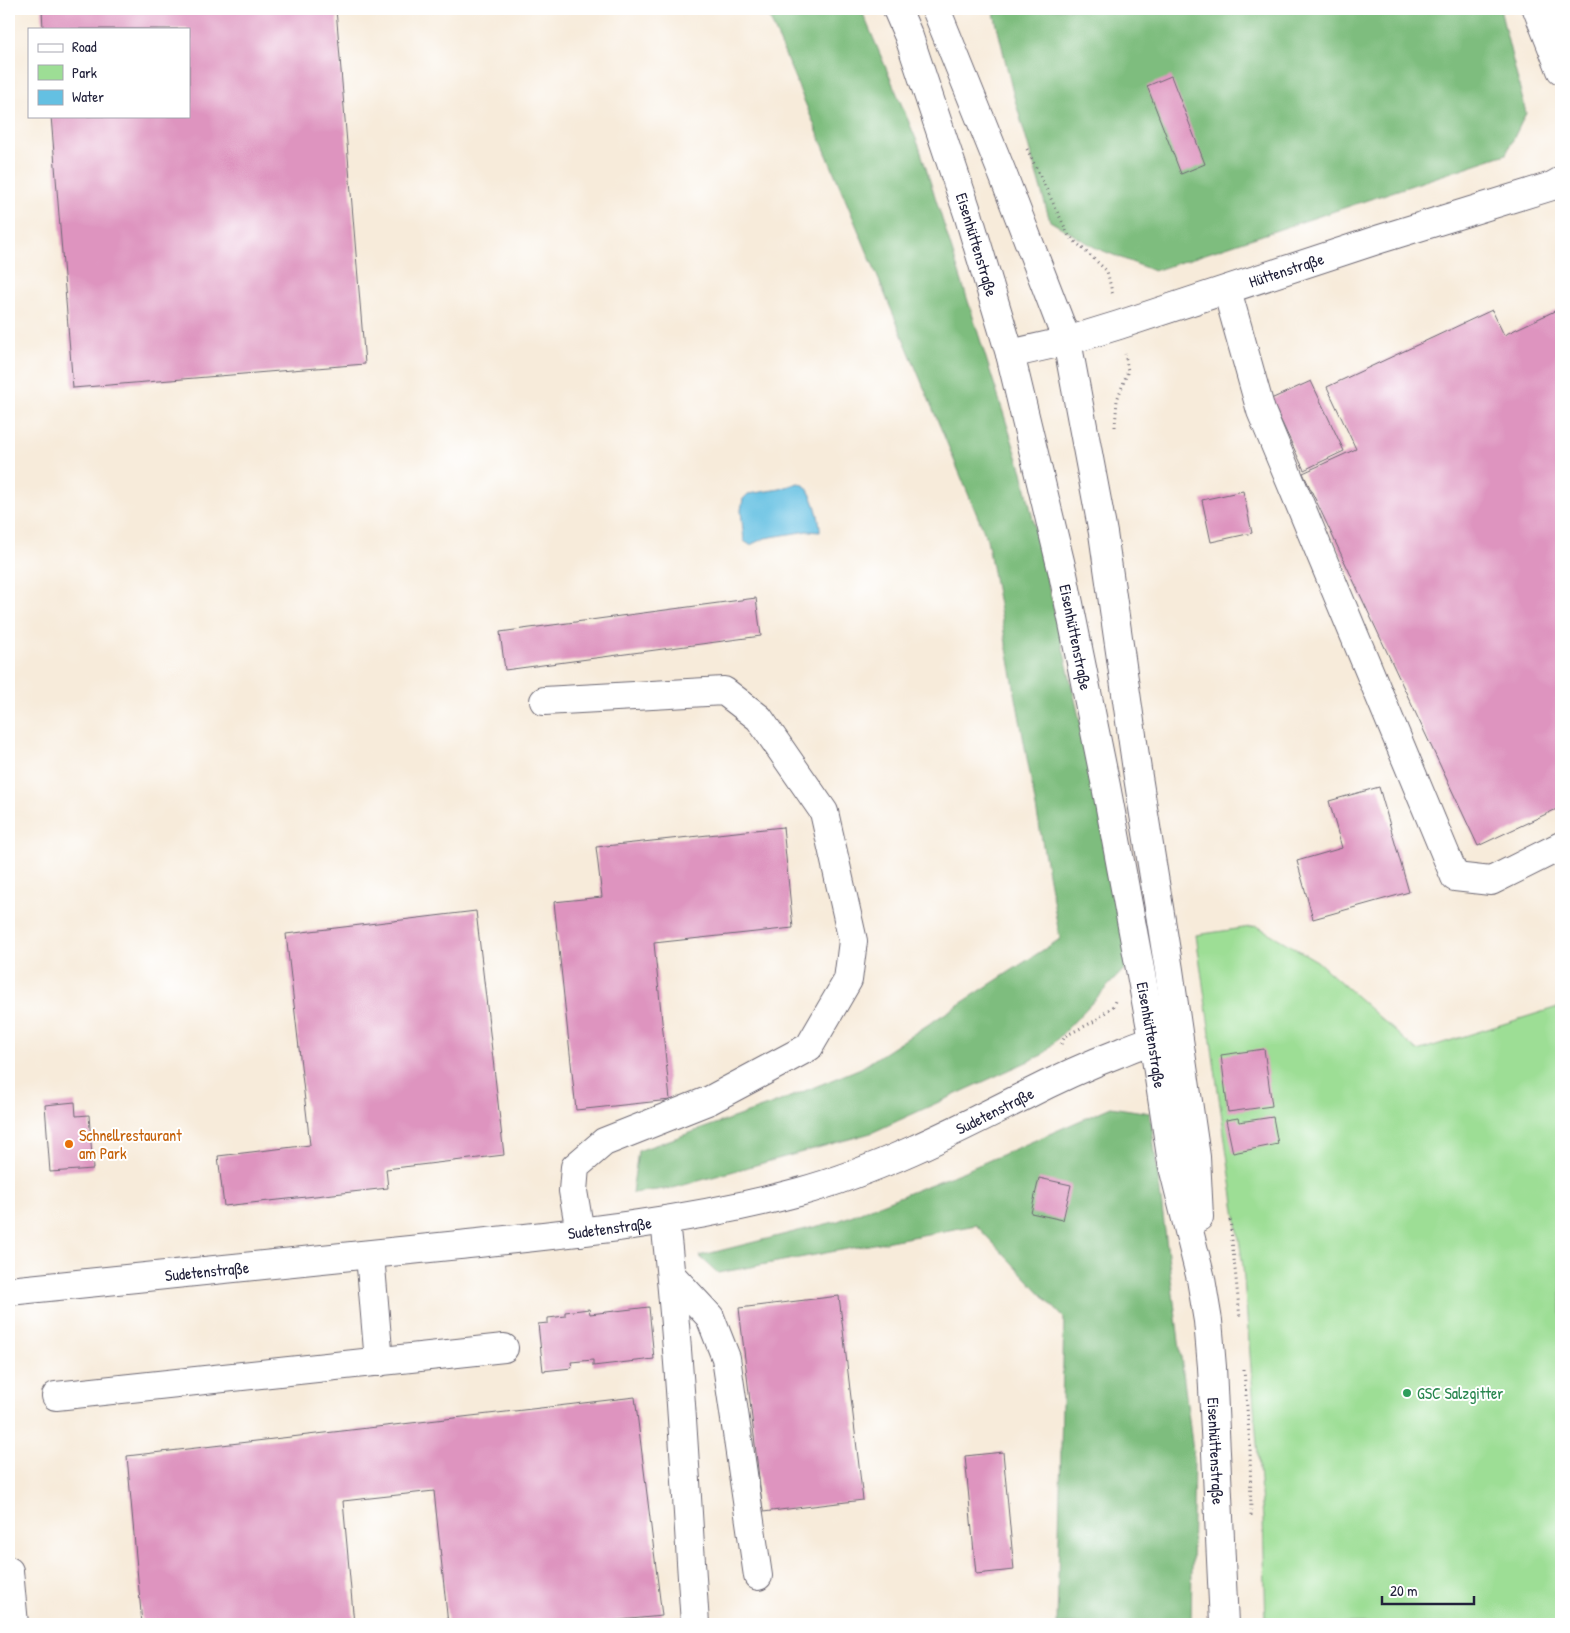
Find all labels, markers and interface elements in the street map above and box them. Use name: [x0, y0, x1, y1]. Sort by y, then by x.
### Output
legend: [28, 28, 190, 118]
text: Road: [72, 36, 97, 57]
text: Park: [72, 62, 97, 83]
text: Water: [72, 86, 104, 107]
street label: Eisenhüttenstraße: [951, 190, 1003, 300]
street label: Hüttenstraße: [1246, 247, 1327, 292]
street label: Eisenhüttenstraße: [1054, 582, 1097, 693]
street label: Eisenhüttenstraße: [1132, 980, 1171, 1090]
street label: Sudetenstraße: [952, 1082, 1038, 1139]
place label: Schnellrestaurant am Park: [79, 1124, 182, 1164]
marker: Schnellrestaurant am Park: [63, 1138, 75, 1150]
street label: Sudetenstraße: [566, 1211, 654, 1244]
street label: Sudetenstraße: [164, 1256, 251, 1286]
place label: GSC Salzgitter: [1417, 1382, 1503, 1404]
marker: GSC Salzgitter: [1401, 1387, 1413, 1399]
street label: Eisenhüttenstraße: [1202, 1397, 1229, 1506]
scale bar: [1382, 1573, 1475, 1605]
text: 20 m: [1390, 1580, 1417, 1601]

